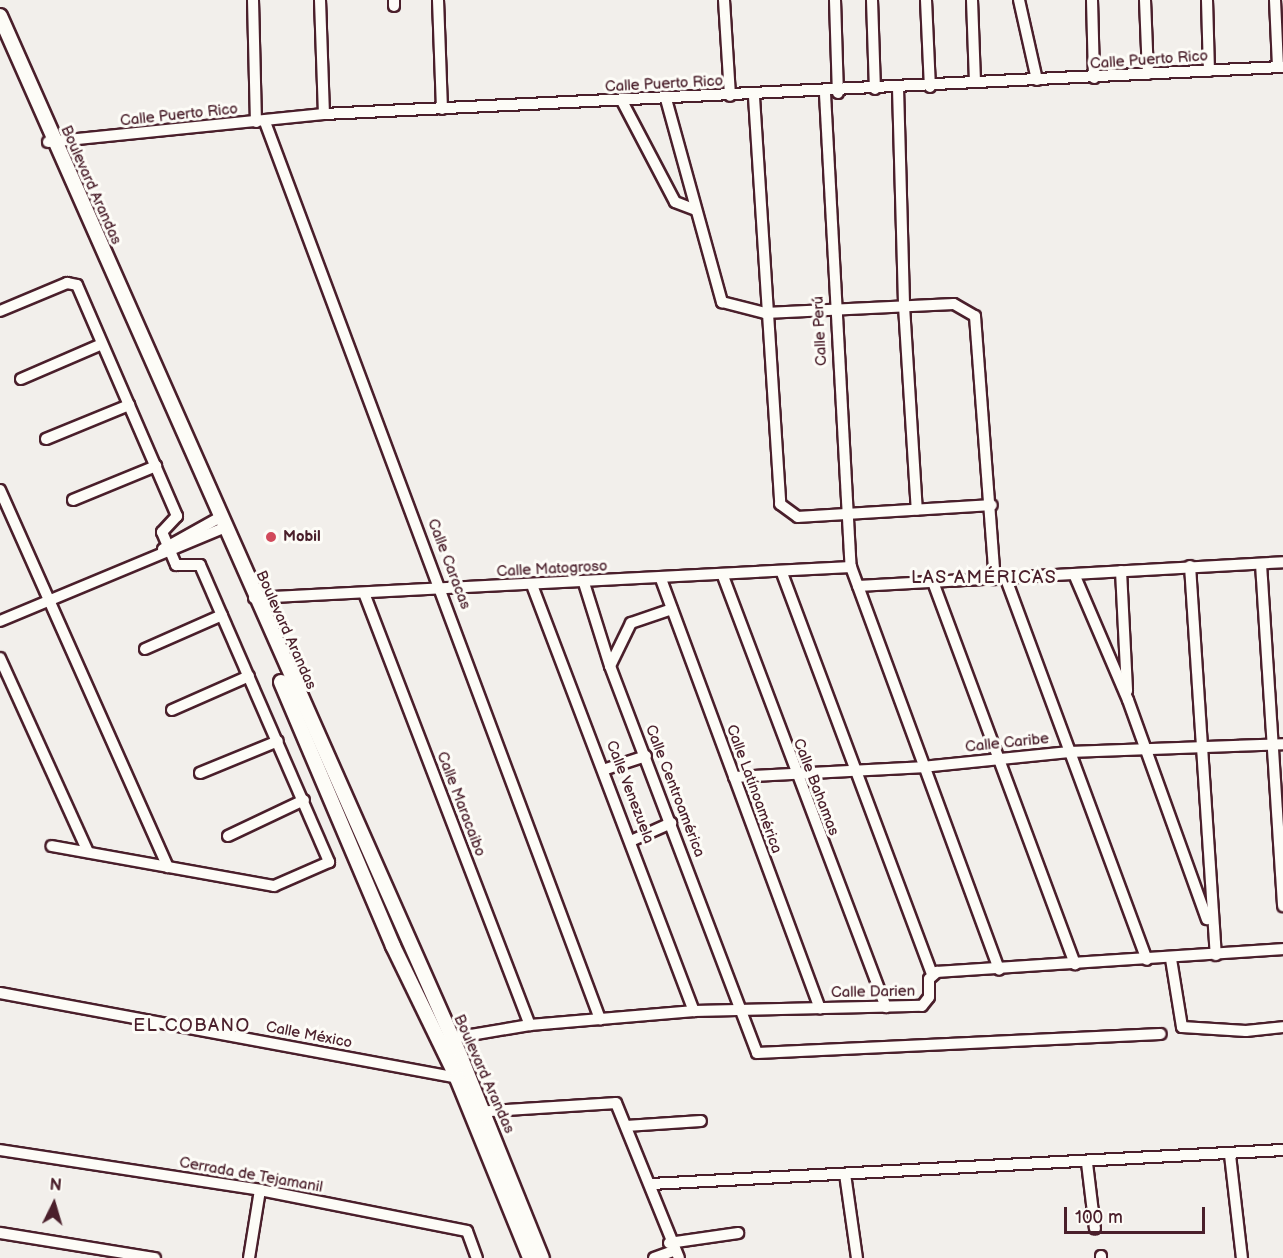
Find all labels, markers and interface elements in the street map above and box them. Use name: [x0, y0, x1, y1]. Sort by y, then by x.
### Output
street label: Calle Puerto Rico: [1089, 47, 1209, 73]
street label: Calle Puerto Rico: [604, 72, 724, 96]
street label: Calle Puerto Rico: [119, 100, 239, 130]
street label: Boulevard Arandas: [57, 123, 125, 247]
street label: Calle Perú: [809, 296, 831, 366]
street label: Calle Caracas: [424, 516, 474, 612]
place label: Mobil: [283, 528, 321, 546]
marker: Mobil: [264, 530, 278, 544]
street label: Calle Matogroso: [496, 557, 608, 581]
district label: LAS AMÉRICAS: [911, 567, 1057, 589]
street label: Boulevard Arandas: [252, 568, 320, 692]
street label: Calle Centroamérica: [641, 722, 709, 860]
street label: Calle Latinoamérica: [722, 722, 786, 856]
street label: Calle Caribe: [964, 730, 1050, 756]
street label: Calle Bahamas: [789, 736, 843, 838]
street label: Calle Venezuela: [602, 738, 658, 846]
street label: Calle Maracaibo: [433, 749, 489, 859]
street label: Calle Darien: [831, 982, 915, 1002]
street label: Boulevard Arandas: [450, 1012, 518, 1136]
district label: EL COBANO: [133, 1015, 251, 1037]
street label: Calle México: [264, 1018, 354, 1052]
street label: Cerrada de Tejamanil: [178, 1153, 324, 1197]
north arrow: [24, 1174, 84, 1234]
text: N: [49, 1176, 62, 1196]
scale bar: [1067, 1195, 1208, 1233]
text: 100 m: [1075, 1207, 1123, 1228]

